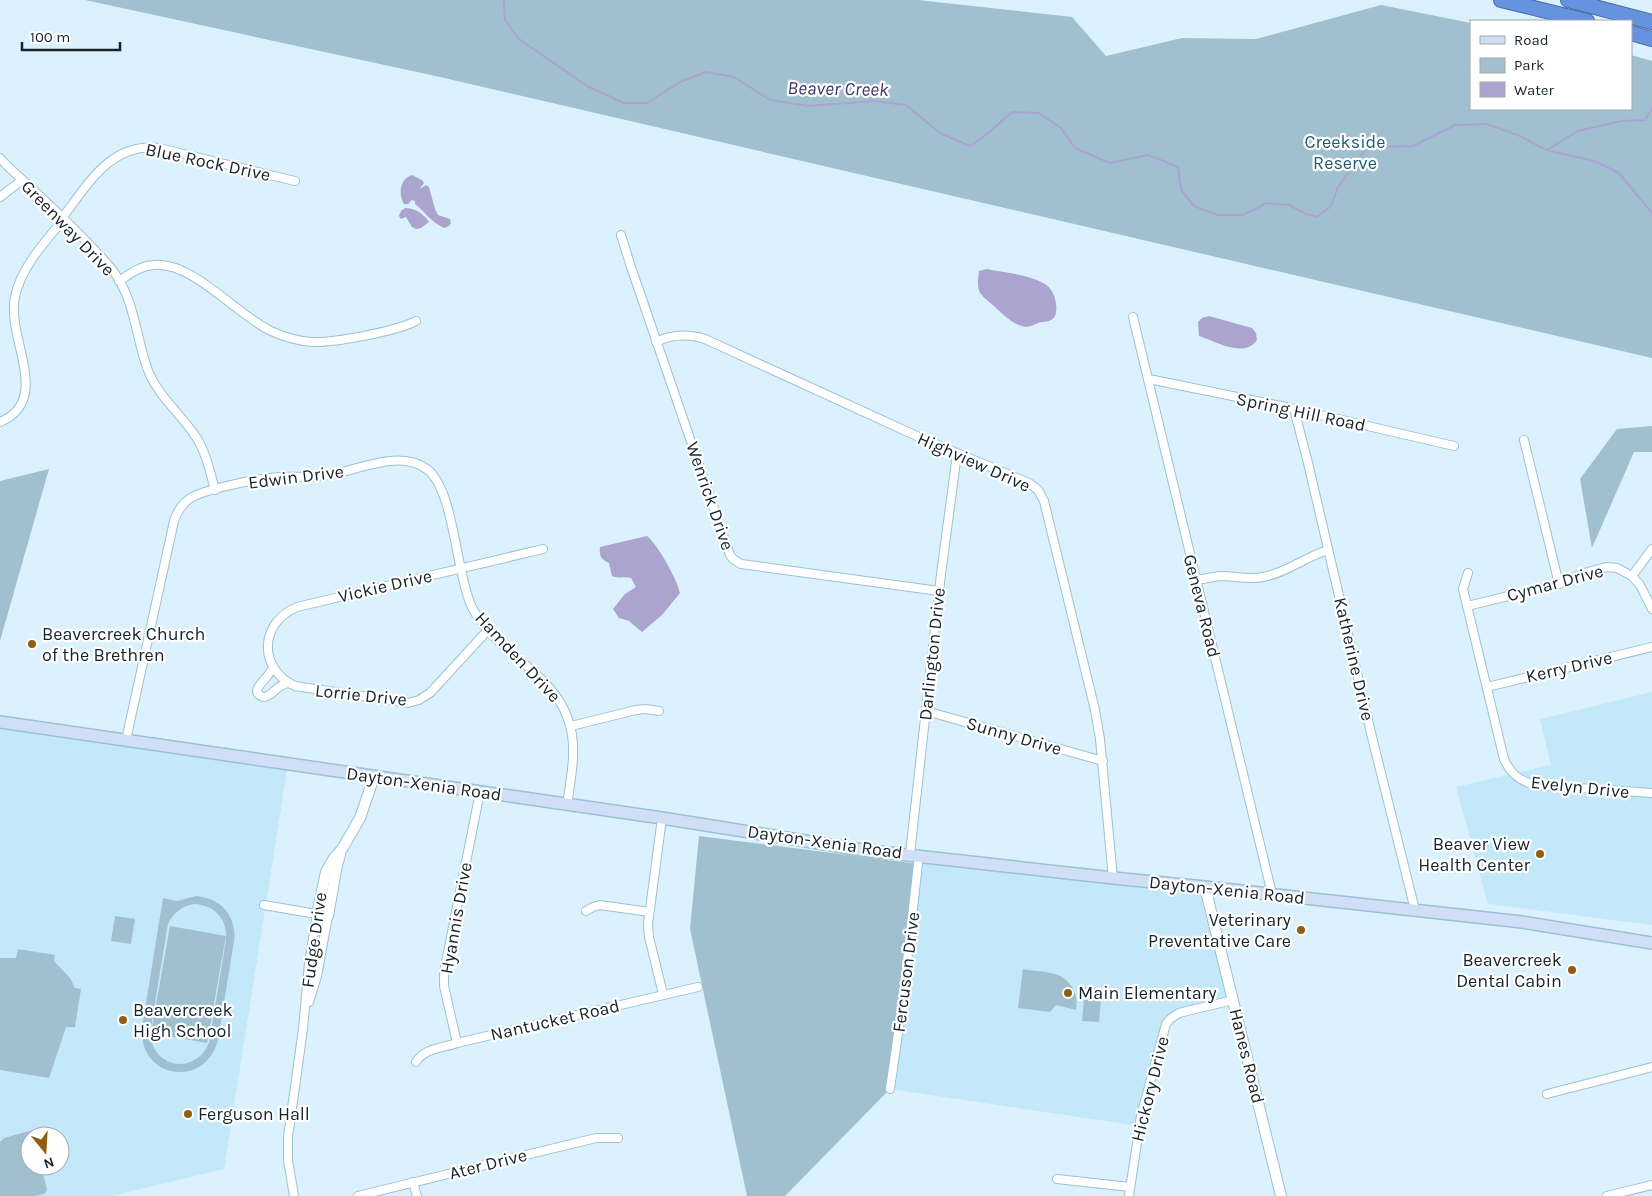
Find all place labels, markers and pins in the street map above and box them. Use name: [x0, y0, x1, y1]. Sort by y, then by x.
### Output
place label: Beavercreek Church of the Brethren: [42, 623, 205, 666]
marker: Beavercreek Church of the Brethren: [26, 638, 38, 650]
place label: Beaver View Health Center: [1418, 833, 1530, 876]
marker: Beaver View Health Center: [1534, 848, 1546, 860]
place label: Veterinary Preventative Care: [1148, 909, 1292, 952]
marker: Veterinary Preventative Care: [1295, 924, 1307, 936]
place label: Beavercreek Dental Cabin: [1456, 949, 1562, 992]
marker: Beavercreek Dental Cabin: [1566, 964, 1578, 976]
place label: Main Elementary: [1078, 982, 1217, 1004]
marker: Main Elementary: [1062, 987, 1074, 999]
place label: Beavercreek High School: [133, 999, 233, 1042]
marker: Beavercreek High School: [117, 1014, 129, 1026]
place label: Ferguson Hall: [198, 1103, 310, 1125]
marker: Ferguson Hall: [182, 1108, 194, 1120]

